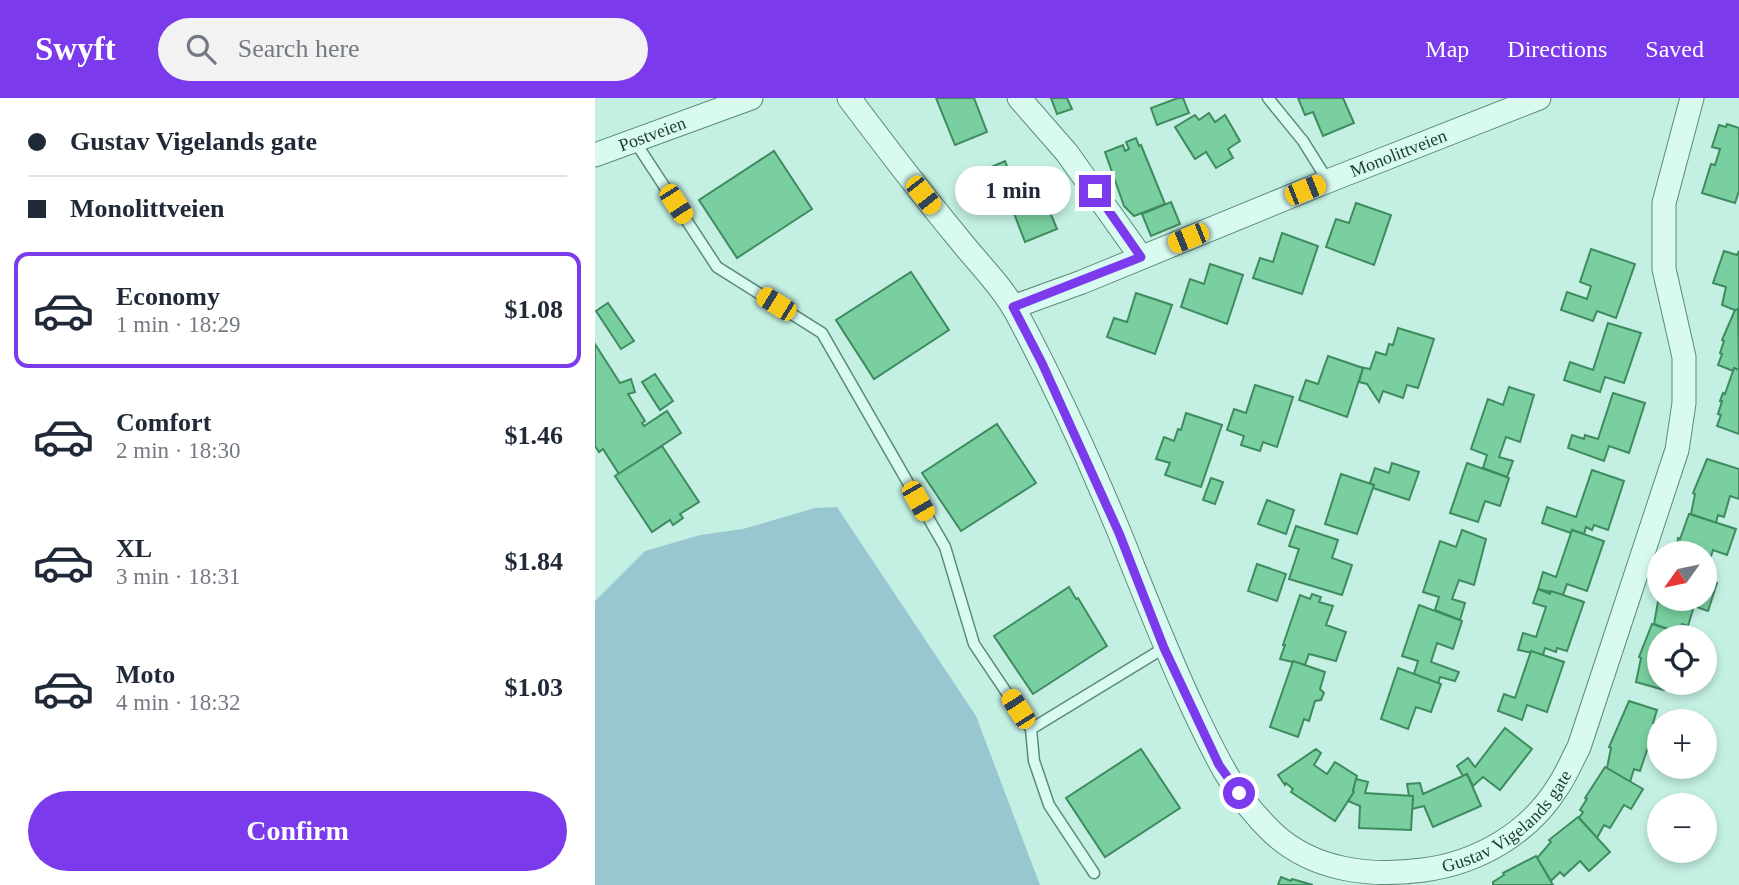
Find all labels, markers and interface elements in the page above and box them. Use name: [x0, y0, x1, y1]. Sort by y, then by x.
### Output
search box: [158, 18, 648, 81]
icon: search: [182, 30, 220, 68]
text: Swyft: [35, 31, 116, 67]
text: Search here: [238, 34, 360, 63]
text: Map: [1425, 36, 1469, 62]
text: Directions: [1507, 36, 1607, 62]
text: Saved: [1645, 36, 1704, 62]
street label: Postveien: [616, 113, 689, 155]
street label: Monolittveien: [1347, 125, 1450, 181]
text: Gustav Vigelands gate: [70, 127, 317, 156]
callout: 1 min: [955, 166, 1071, 216]
car: [902, 172, 945, 218]
car: [1282, 172, 1329, 208]
route end: [1079, 175, 1111, 207]
text: 1 min: [985, 178, 1041, 203]
car: [656, 181, 697, 227]
text: Monolittveien: [70, 194, 225, 223]
car: [1165, 220, 1212, 256]
icon: car: [32, 279, 95, 342]
text: Economy: [116, 282, 220, 311]
car: [753, 284, 800, 324]
text: $1.08: [505, 295, 563, 324]
text: 1 min · 18:29: [116, 312, 241, 337]
icon: car: [32, 405, 95, 468]
text: Comfort: [116, 408, 211, 437]
text: $1.46: [505, 421, 563, 450]
text: 2 min · 18:30: [116, 438, 241, 463]
car: [899, 478, 938, 524]
icon: car: [32, 531, 95, 594]
text: XL: [116, 534, 152, 563]
north arrow: [1647, 541, 1717, 611]
map controls: [1647, 541, 1717, 863]
text: $1.84: [505, 547, 563, 576]
text: 3 min · 18:31: [116, 564, 241, 589]
button: locate: [1647, 625, 1717, 695]
icon: car: [32, 657, 95, 720]
text: Moto: [116, 660, 175, 689]
text: $1.03: [505, 673, 563, 702]
car: [998, 686, 1039, 732]
text: 4 min · 18:32: [116, 690, 241, 715]
button: +: [1647, 709, 1717, 779]
street label: Gustav Vigelands gate: [1440, 767, 1576, 876]
route start: [1223, 777, 1255, 809]
button: Confirm: [28, 791, 567, 871]
button: −: [1647, 793, 1717, 863]

